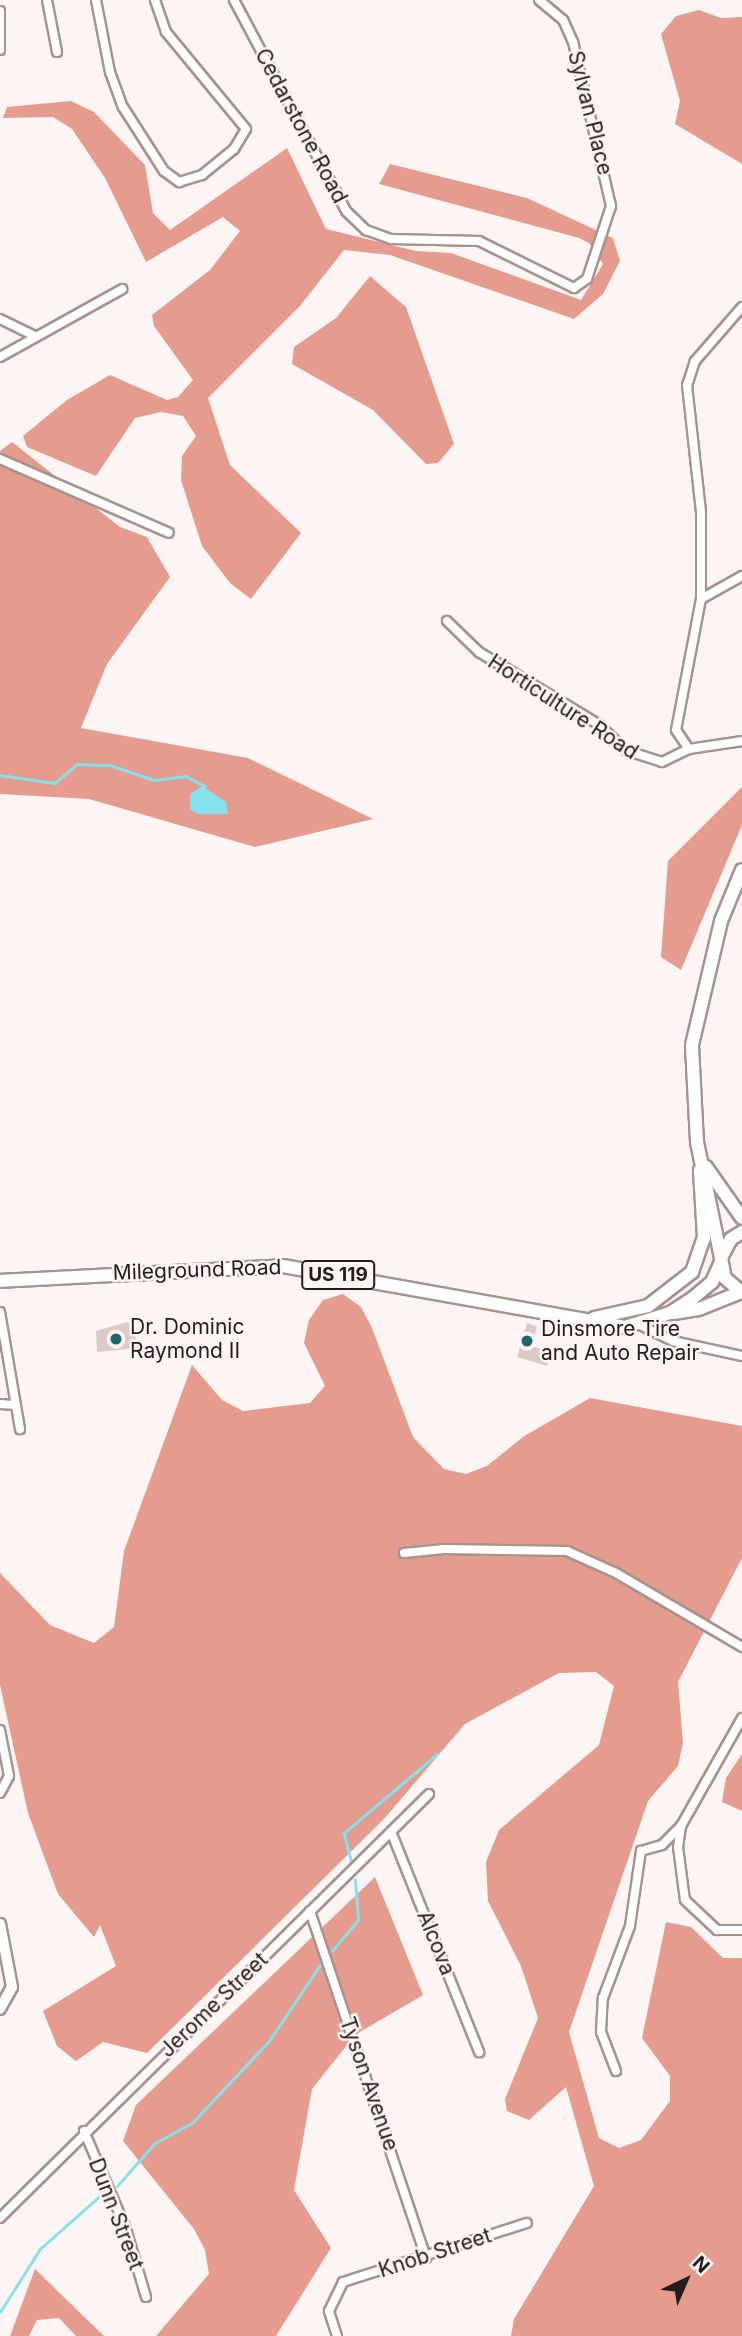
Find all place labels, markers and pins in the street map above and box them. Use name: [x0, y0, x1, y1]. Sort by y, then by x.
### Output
place label: Dr. Dominic Raymond II: [130, 1314, 244, 1364]
place label: Dinsmore Tire and Auto Repair: [541, 1316, 699, 1366]
marker: Dr. Dominic Raymond II: [108, 1331, 124, 1347]
marker: Dinsmore Tire and Auto Repair: [519, 1333, 535, 1349]

